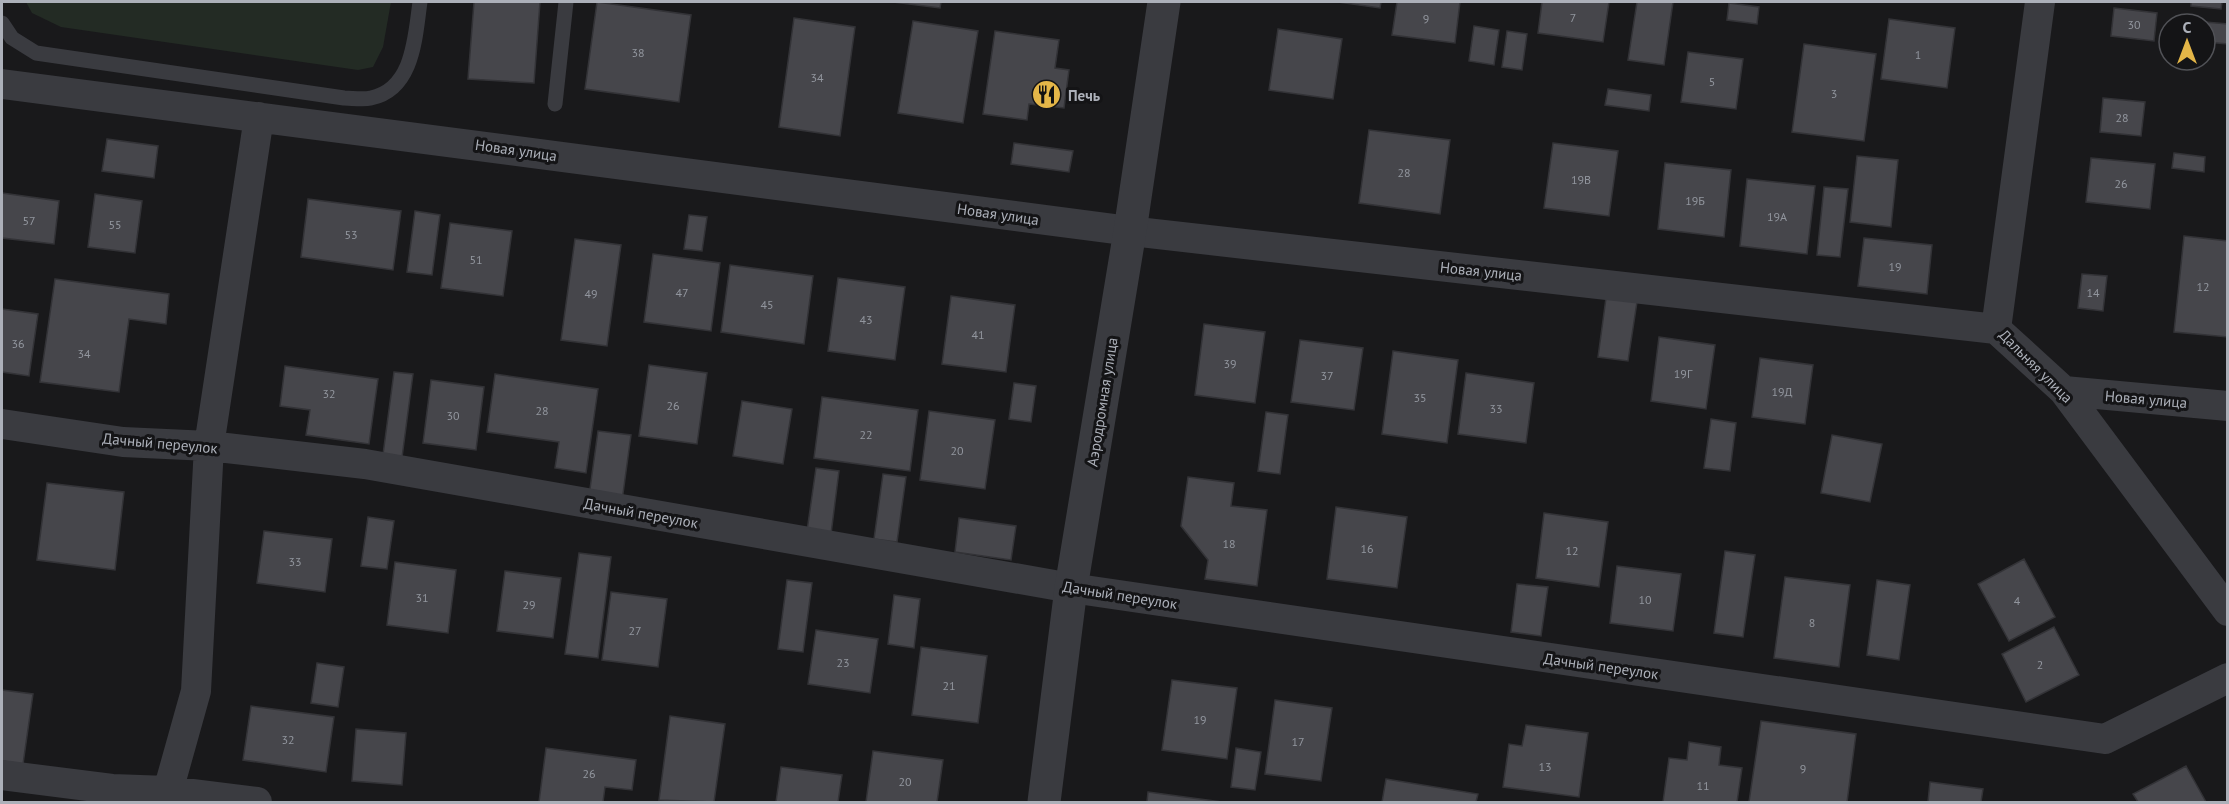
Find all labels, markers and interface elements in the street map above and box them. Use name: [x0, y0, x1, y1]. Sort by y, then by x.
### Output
house number: 7: [1570, 10, 1576, 25]
house number: 9: [1423, 11, 1429, 26]
north arrow: [2157, 12, 2217, 72]
house number: 30: [2127, 17, 2141, 32]
text: С: [2183, 17, 2192, 37]
house number: 38: [631, 45, 645, 60]
house number: 1: [1915, 47, 1921, 62]
house number: 34: [810, 70, 824, 85]
house number: 5: [1709, 74, 1715, 89]
restaurant icon: Печь: [1031, 79, 1063, 111]
place label: Печь: [1068, 86, 1101, 105]
house number: 3: [1831, 86, 1837, 101]
house number: 28: [2115, 110, 2129, 125]
street label: Новая улица: [474, 135, 558, 165]
house number: 28: [1397, 165, 1411, 180]
house number: 19В: [1571, 172, 1591, 187]
house number: 26: [2114, 176, 2128, 191]
house number: 19Б: [1685, 193, 1705, 208]
street label: Новая улица: [956, 199, 1040, 229]
house number: 19А: [1767, 209, 1787, 224]
house number: 57: [22, 213, 36, 228]
house number: 55: [108, 217, 122, 232]
house number: 53: [344, 227, 358, 242]
house number: 51: [469, 252, 483, 267]
street label: Новая улица: [1439, 257, 1523, 285]
house number: 19: [1888, 259, 1902, 274]
house number: 12: [2196, 279, 2210, 294]
house number: 47: [675, 285, 689, 300]
house number: 14: [2086, 285, 2100, 300]
house number: 49: [584, 286, 598, 301]
house number: 45: [760, 297, 774, 312]
house number: 43: [859, 312, 873, 327]
street label: Дальняя улица: [1995, 325, 2077, 407]
house number: 41: [971, 327, 985, 342]
house number: 36: [11, 336, 25, 351]
street label: Аэродромная улица: [1082, 336, 1122, 468]
house number: 34: [77, 346, 91, 361]
house number: 39: [1223, 356, 1237, 371]
house number: 19Г: [1674, 366, 1693, 381]
house number: 37: [1320, 368, 1334, 383]
house number: 19Д: [1771, 384, 1793, 399]
house number: 32: [322, 386, 336, 401]
street label: Новая улица: [2104, 386, 2188, 412]
house number: 35: [1413, 390, 1427, 405]
house number: 26: [666, 398, 680, 413]
house number: 33: [1489, 401, 1503, 416]
house number: 28: [535, 403, 549, 418]
house number: 30: [446, 408, 460, 423]
house number: 22: [859, 427, 873, 442]
street label: Дачный переулок: [102, 428, 219, 458]
house number: 20: [950, 443, 964, 458]
street label: Дачный переулок: [582, 494, 700, 533]
house number: 18: [1222, 536, 1236, 551]
house number: 16: [1360, 541, 1374, 556]
house number: 12: [1565, 543, 1579, 558]
house number: 33: [288, 554, 302, 569]
street label: Дачный переулок: [1061, 577, 1179, 614]
house number: 31: [415, 590, 429, 605]
house number: 10: [1638, 592, 1652, 607]
house number: 4: [2014, 593, 2021, 608]
house number: 29: [522, 597, 536, 612]
house number: 8: [1809, 615, 1815, 630]
house number: 27: [628, 623, 642, 638]
street label: Дачный переулок: [1542, 649, 1660, 684]
house number: 23: [836, 655, 850, 670]
house number: 2: [2037, 657, 2043, 672]
house number: 21: [942, 678, 956, 693]
house number: 19: [1193, 712, 1207, 727]
house number: 32: [281, 732, 295, 747]
house number: 17: [1291, 734, 1305, 749]
house number: 13: [1538, 759, 1552, 774]
house number: 9: [1800, 761, 1806, 776]
house number: 26: [582, 766, 596, 781]
house number: 20: [898, 774, 912, 789]
house number: 11: [1696, 778, 1710, 793]

